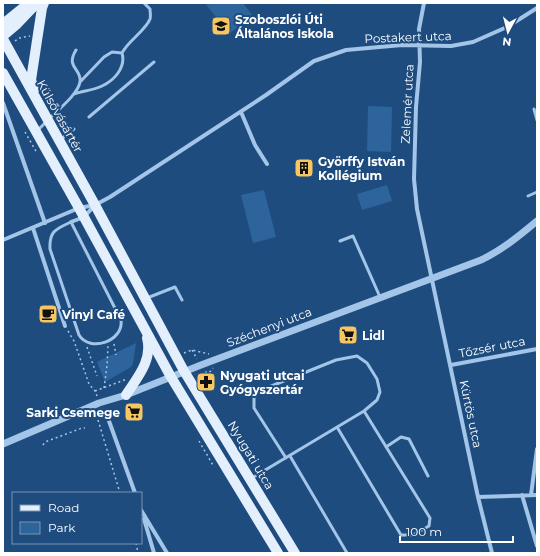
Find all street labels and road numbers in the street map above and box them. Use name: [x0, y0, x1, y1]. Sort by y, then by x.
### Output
street label: Postakert utca: [364, 28, 452, 46]
street label: Zelemér utca: [397, 64, 417, 144]
street label: Külsővásártér: [34, 77, 86, 155]
street label: Széchenyi utca: [224, 304, 314, 350]
street label: Tőzsér utca: [457, 333, 527, 361]
street label: Kürtös utca: [456, 379, 486, 449]
street label: Nyugati utca: [225, 418, 277, 492]

